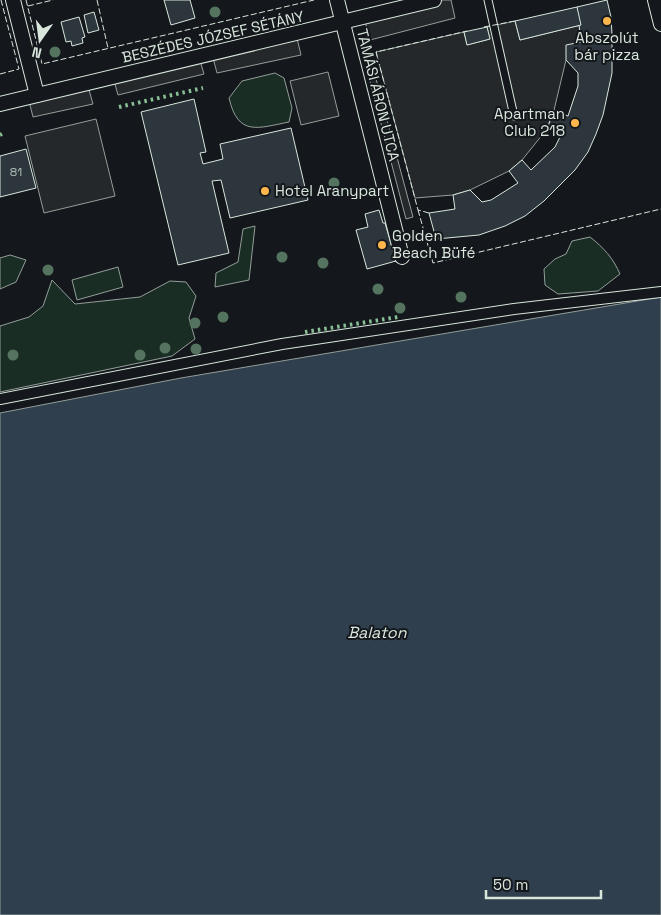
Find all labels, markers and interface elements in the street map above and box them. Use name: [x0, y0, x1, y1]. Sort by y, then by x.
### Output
street label: BESZÉDES JÓZSEF SÉTÁNY: [120, 6, 306, 67]
north arrow: [15, 15, 65, 65]
marker: Abszolút bár pizza: [601, 15, 613, 27]
street label: TAMÁSI ÁRON UTCA: [353, 27, 404, 164]
place label: Abszolút bár pizza: [574, 28, 640, 64]
text: N: [30, 43, 44, 62]
place label: Apartman Club 218: [494, 104, 565, 140]
marker: Apartman Club 218: [569, 117, 581, 129]
house number: 81: [10, 164, 22, 180]
place label: Hotel Aranypart: [275, 181, 389, 200]
marker: Hotel Aranypart: [259, 185, 271, 197]
place label: Golden Beach Büfé: [392, 226, 476, 262]
marker: Golden Beach Büfé: [376, 239, 388, 251]
water label: Balaton: [347, 622, 408, 643]
scale bar: [486, 868, 601, 900]
text: 50 m: [493, 875, 528, 894]

